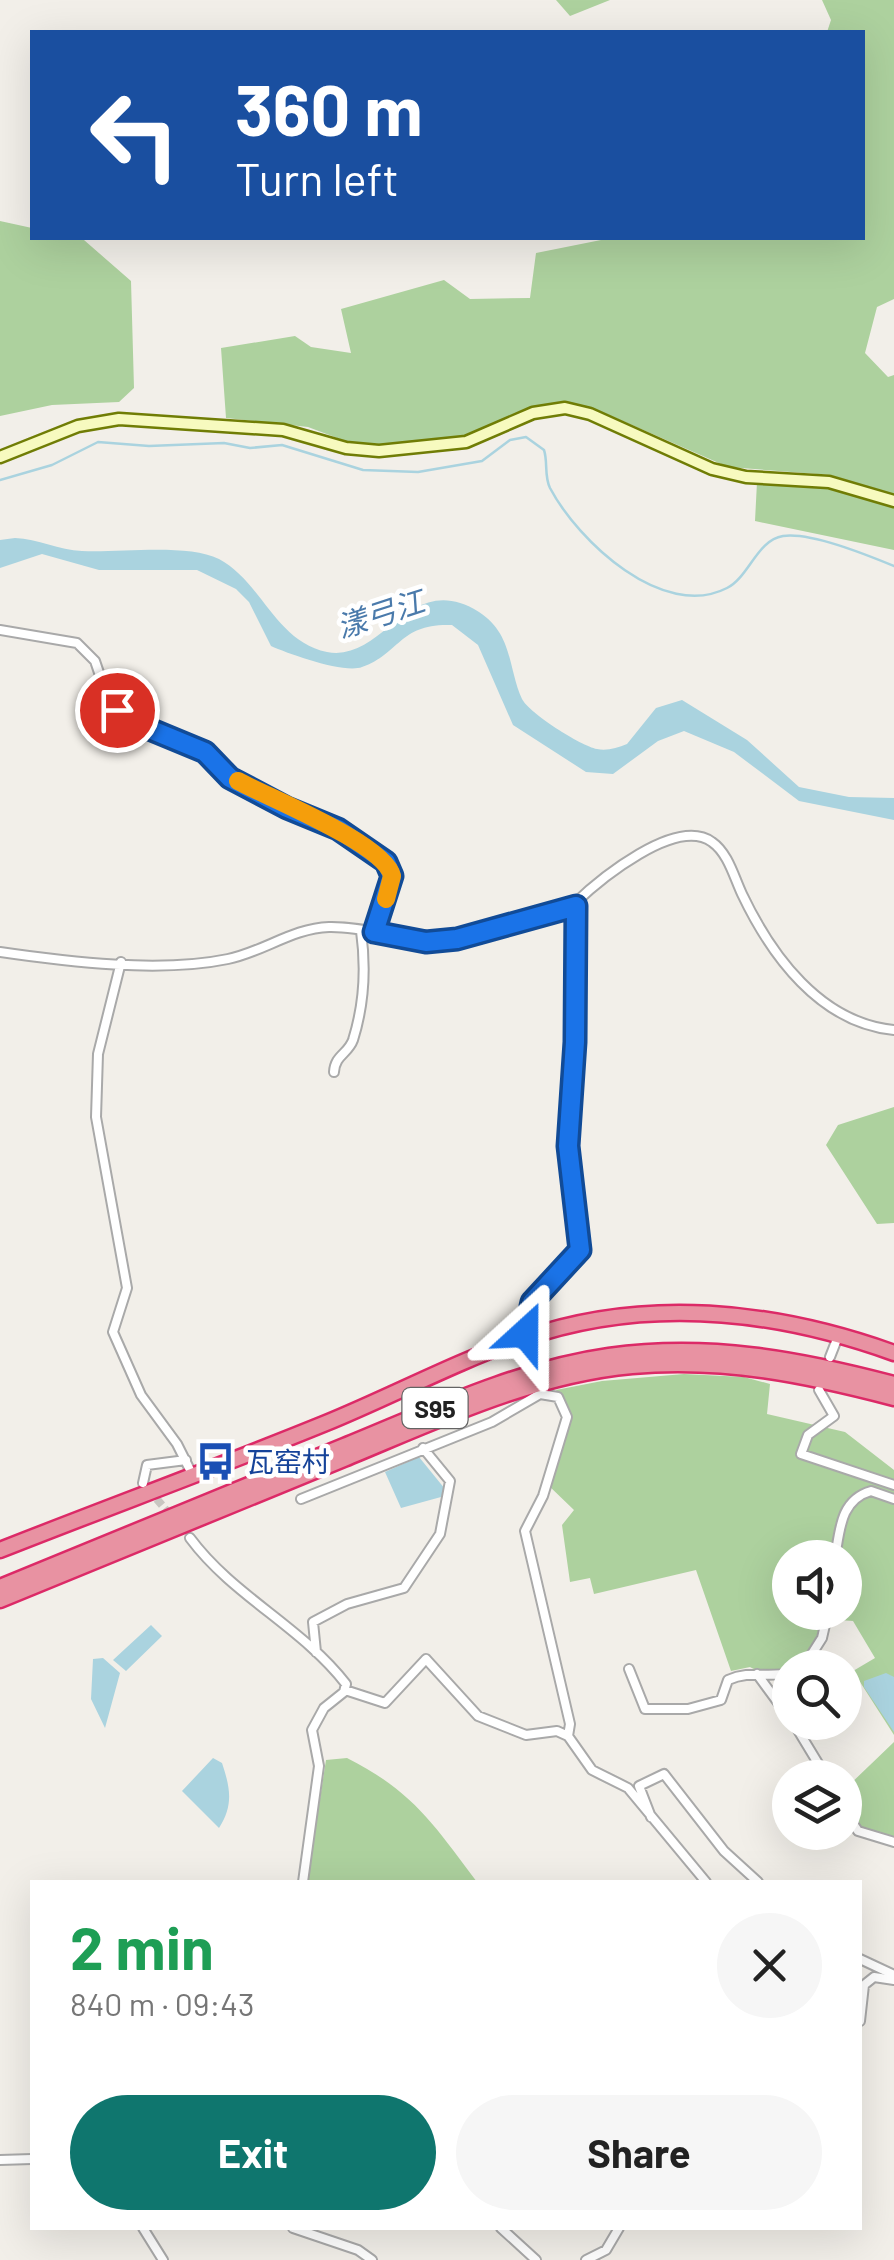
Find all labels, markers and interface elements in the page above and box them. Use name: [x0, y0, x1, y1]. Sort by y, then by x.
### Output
text: 360 m: [235, 66, 423, 150]
icon: left: [70, 70, 200, 200]
text: Turn left: [235, 151, 399, 205]
water label: 漾弓江: [332, 581, 431, 644]
pin: [75, 668, 160, 753]
icon: arrive: [90, 683, 145, 738]
position arrow: [473, 1281, 577, 1385]
road number: S95: [402, 1388, 468, 1428]
bus stop icon: 瓦窑村: [195, 1440, 237, 1482]
place label: 瓦窑村: [246, 1444, 330, 1478]
map controls: [772, 1540, 862, 1850]
button: sound: [772, 1540, 862, 1630]
button: search: [772, 1650, 862, 1740]
button: layers: [772, 1760, 862, 1850]
text: 2 min: [70, 1910, 214, 1982]
button: close: [717, 1913, 822, 2018]
text: 840 m · 09:43: [70, 1984, 254, 2022]
button: Exit: [70, 2095, 436, 2210]
button: Share: [456, 2095, 822, 2210]

